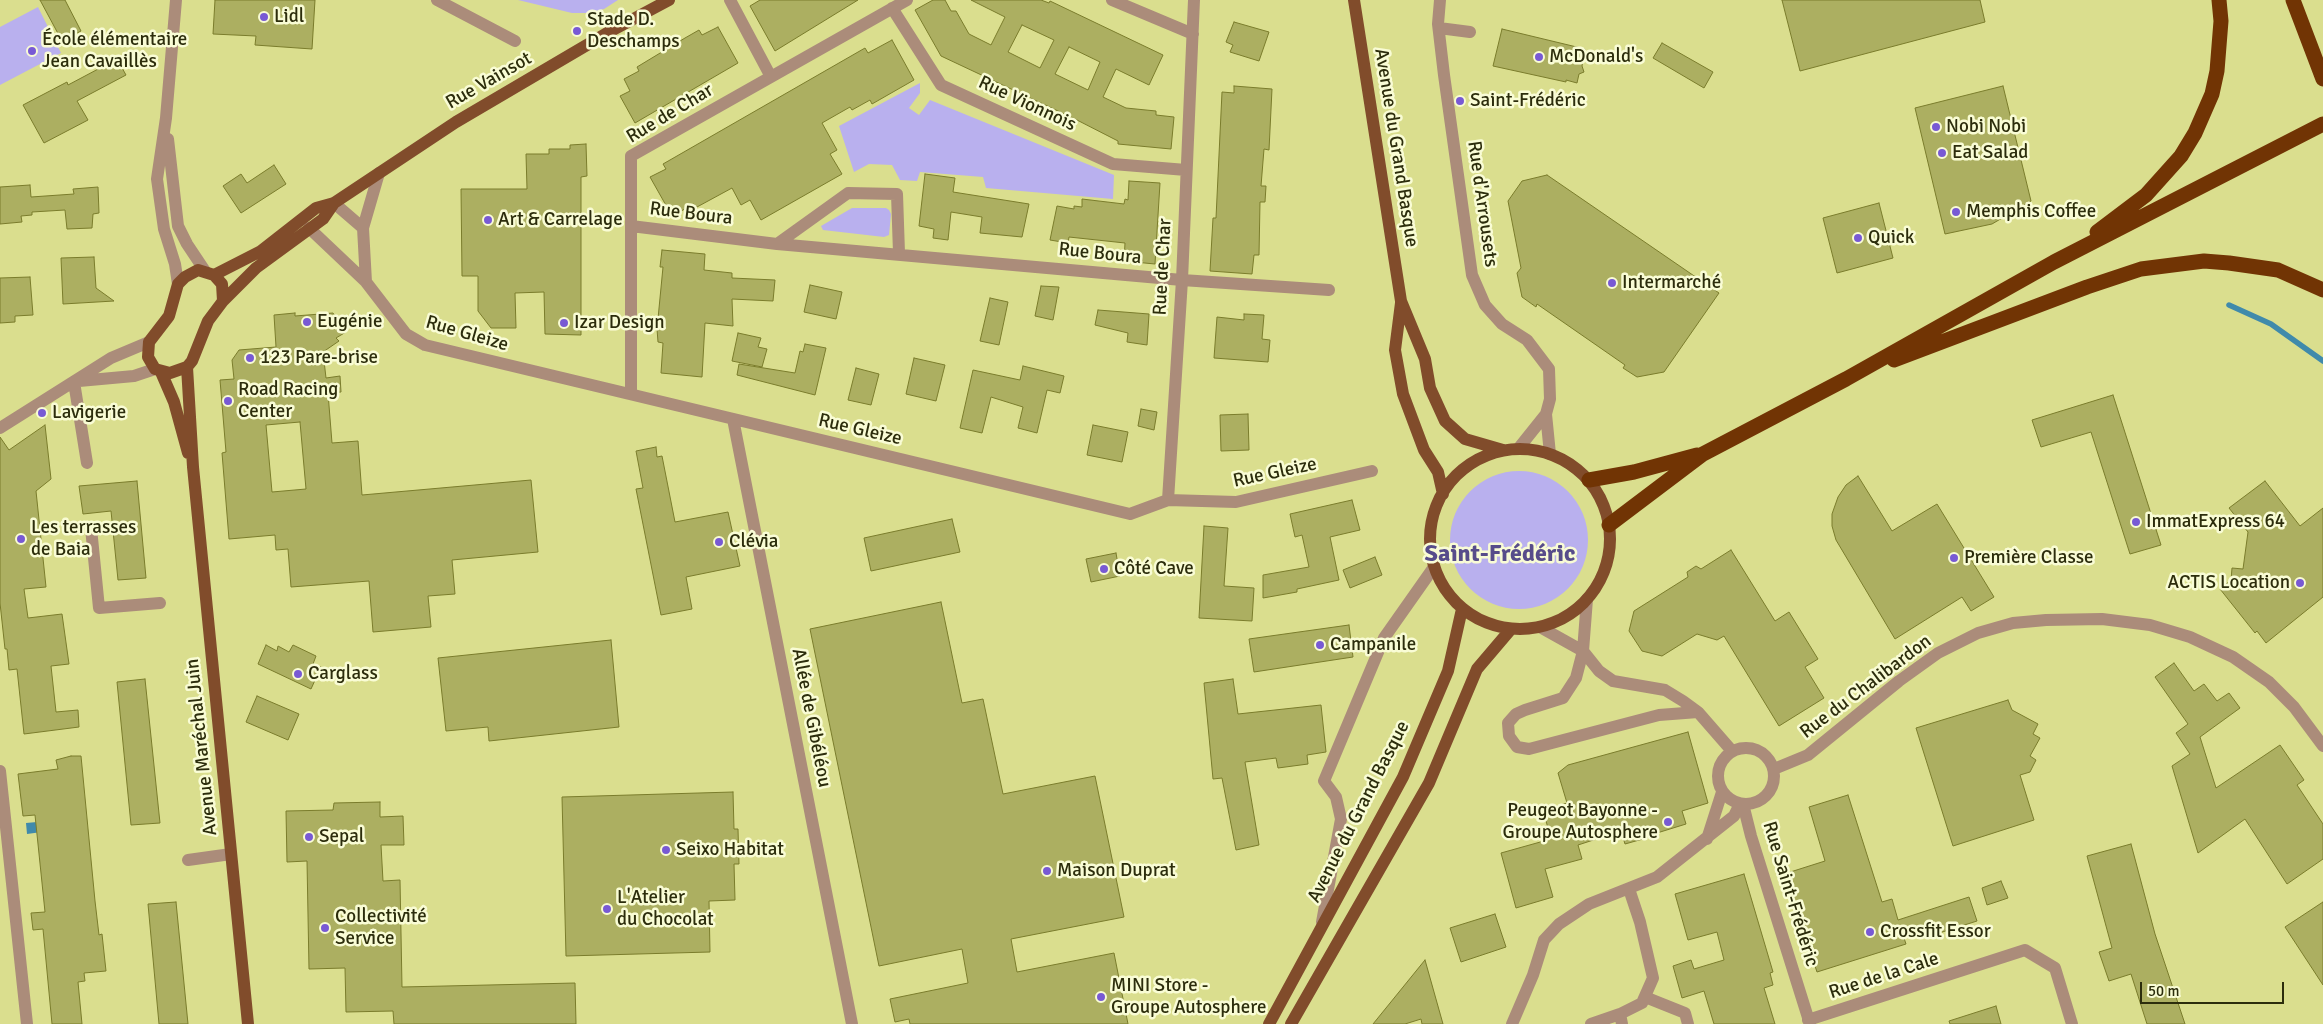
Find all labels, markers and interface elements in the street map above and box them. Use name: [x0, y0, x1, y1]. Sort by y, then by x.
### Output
place label: Lidl: [274, 6, 304, 28]
place label: Stade D. Deschamps: [587, 9, 680, 53]
marker: Lidl: [258, 11, 270, 23]
marker: Stade D. Deschamps: [571, 25, 583, 37]
place label: École élémentaire Jean Cavaillès: [42, 29, 187, 73]
marker: École élémentaire Jean Cavaillès: [26, 45, 38, 57]
place label: McDonald's: [1549, 46, 1643, 68]
street label: Rue Vainsot: [442, 47, 536, 115]
street label: Avenue du Grand Basque: [1369, 47, 1423, 249]
marker: McDonald's: [1533, 51, 1545, 63]
street label: Rue Vionnois: [975, 71, 1079, 137]
street label: Rue de Char: [622, 79, 718, 149]
place label: Saint-Frédéric: [1470, 90, 1586, 112]
marker: Saint-Frédéric: [1454, 95, 1466, 107]
place label: Nobi Nobi: [1946, 116, 2026, 138]
marker: Nobi Nobi: [1930, 121, 1942, 133]
street label: Rue d'Arrousets: [1462, 139, 1502, 269]
place label: Eat Salad: [1952, 142, 2028, 164]
marker: Eat Salad: [1936, 147, 1948, 159]
street label: Rue Boura: [648, 198, 734, 230]
place label: Memphis Coffee: [1966, 201, 2096, 223]
marker: Memphis Coffee: [1950, 206, 1962, 218]
place label: Art & Carrelage: [498, 209, 623, 231]
marker: Art & Carrelage: [482, 214, 494, 226]
street label: Rue de Char: [1149, 218, 1177, 316]
place label: Quick: [1868, 227, 1914, 249]
marker: Quick: [1852, 232, 1864, 244]
street label: Rue Boura: [1057, 238, 1143, 270]
place label: Intermarché: [1622, 272, 1721, 294]
marker: Intermarché: [1606, 277, 1618, 289]
place label: Eugénie: [317, 311, 382, 333]
street label: Rue Gleize: [423, 311, 511, 357]
place label: Izar Design: [574, 312, 665, 334]
marker: Eugénie: [301, 316, 313, 328]
marker: Izar Design: [558, 317, 570, 329]
place label: 123 Pare-brise: [260, 347, 378, 369]
marker: 123 Pare-brise: [244, 352, 256, 364]
place label: Road Racing Center: [238, 379, 338, 423]
marker: Road Racing Center: [222, 395, 234, 407]
place label: Lavigerie: [52, 402, 126, 424]
marker: Lavigerie: [36, 407, 48, 419]
street label: Rue Gleize: [816, 409, 904, 451]
street label: Rue Gleize: [1231, 453, 1319, 493]
place label: ImmatExpress 64: [2146, 511, 2285, 533]
marker: ImmatExpress 64: [2130, 516, 2142, 528]
place label: Les terrasses de Baia: [31, 517, 136, 561]
place label: Clévia: [729, 531, 778, 553]
marker: Les terrasses de Baia: [15, 533, 27, 545]
marker: Clévia: [713, 536, 725, 548]
district label: Saint-Frédéric: [1425, 541, 1575, 569]
place label: Première Classe: [1964, 547, 2094, 569]
marker: Première Classe: [1948, 552, 1960, 564]
place label: Côté Cave: [1114, 558, 1194, 580]
marker: Côté Cave: [1098, 563, 1110, 575]
place label: ACTIS Location: [2168, 572, 2290, 594]
marker: ACTIS Location: [2294, 577, 2306, 589]
street label: Rue du Chalibardon: [1796, 630, 1936, 744]
place label: Campanile: [1330, 634, 1416, 656]
marker: Campanile: [1314, 639, 1326, 651]
street label: Allée de Gibéléou: [786, 647, 836, 789]
street label: Avenue Maréchal Juin: [181, 657, 223, 837]
place label: Carglass: [308, 663, 378, 685]
marker: Carglass: [292, 668, 304, 680]
street label: Avenue du Grand Basque: [1303, 717, 1415, 907]
place label: Peugeot Bayonne - Groupe Autosphere: [1503, 800, 1658, 844]
marker: Peugeot Bayonne - Groupe Autosphere: [1662, 816, 1674, 828]
street label: Rue Saint-Frédéric: [1757, 819, 1823, 969]
place label: Sepal: [319, 826, 364, 848]
marker: Sepal: [303, 831, 315, 843]
place label: Seixo Habitat: [676, 839, 784, 861]
marker: Seixo Habitat: [660, 844, 672, 856]
place label: Maison Duprat: [1057, 860, 1176, 882]
marker: Maison Duprat: [1041, 865, 1053, 877]
place label: L'Atelier du Chocolat: [617, 887, 714, 931]
marker: L'Atelier du Chocolat: [601, 903, 613, 915]
place label: Collectivité Service: [335, 906, 427, 950]
place label: Crossfit Essor: [1880, 921, 1991, 943]
marker: Collectivité Service: [319, 922, 331, 934]
marker: Crossfit Essor: [1864, 926, 1876, 938]
street label: Rue de la Cale: [1826, 948, 1942, 1004]
scale bar: [2143, 972, 2287, 1004]
place label: MINI Store - Groupe Autosphere: [1111, 975, 1266, 1019]
text: 50 m: [2148, 982, 2179, 1000]
marker: MINI Store - Groupe Autosphere: [1095, 991, 1107, 1003]

